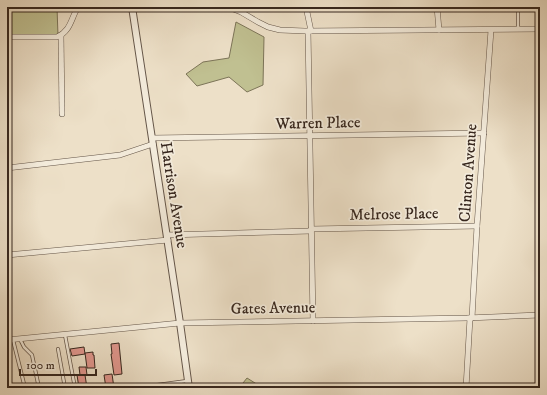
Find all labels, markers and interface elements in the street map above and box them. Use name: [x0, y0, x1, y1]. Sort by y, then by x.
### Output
street label: Warren Place: [274, 112, 361, 134]
street label: Clinton Avenue: [455, 123, 481, 223]
street label: Harrison Avenue: [156, 140, 192, 250]
street label: Melrose Place: [349, 203, 439, 225]
street label: Gates Avenue: [231, 297, 316, 319]
scale bar: [20, 351, 96, 377]
text: 100 m: [26, 358, 55, 373]

